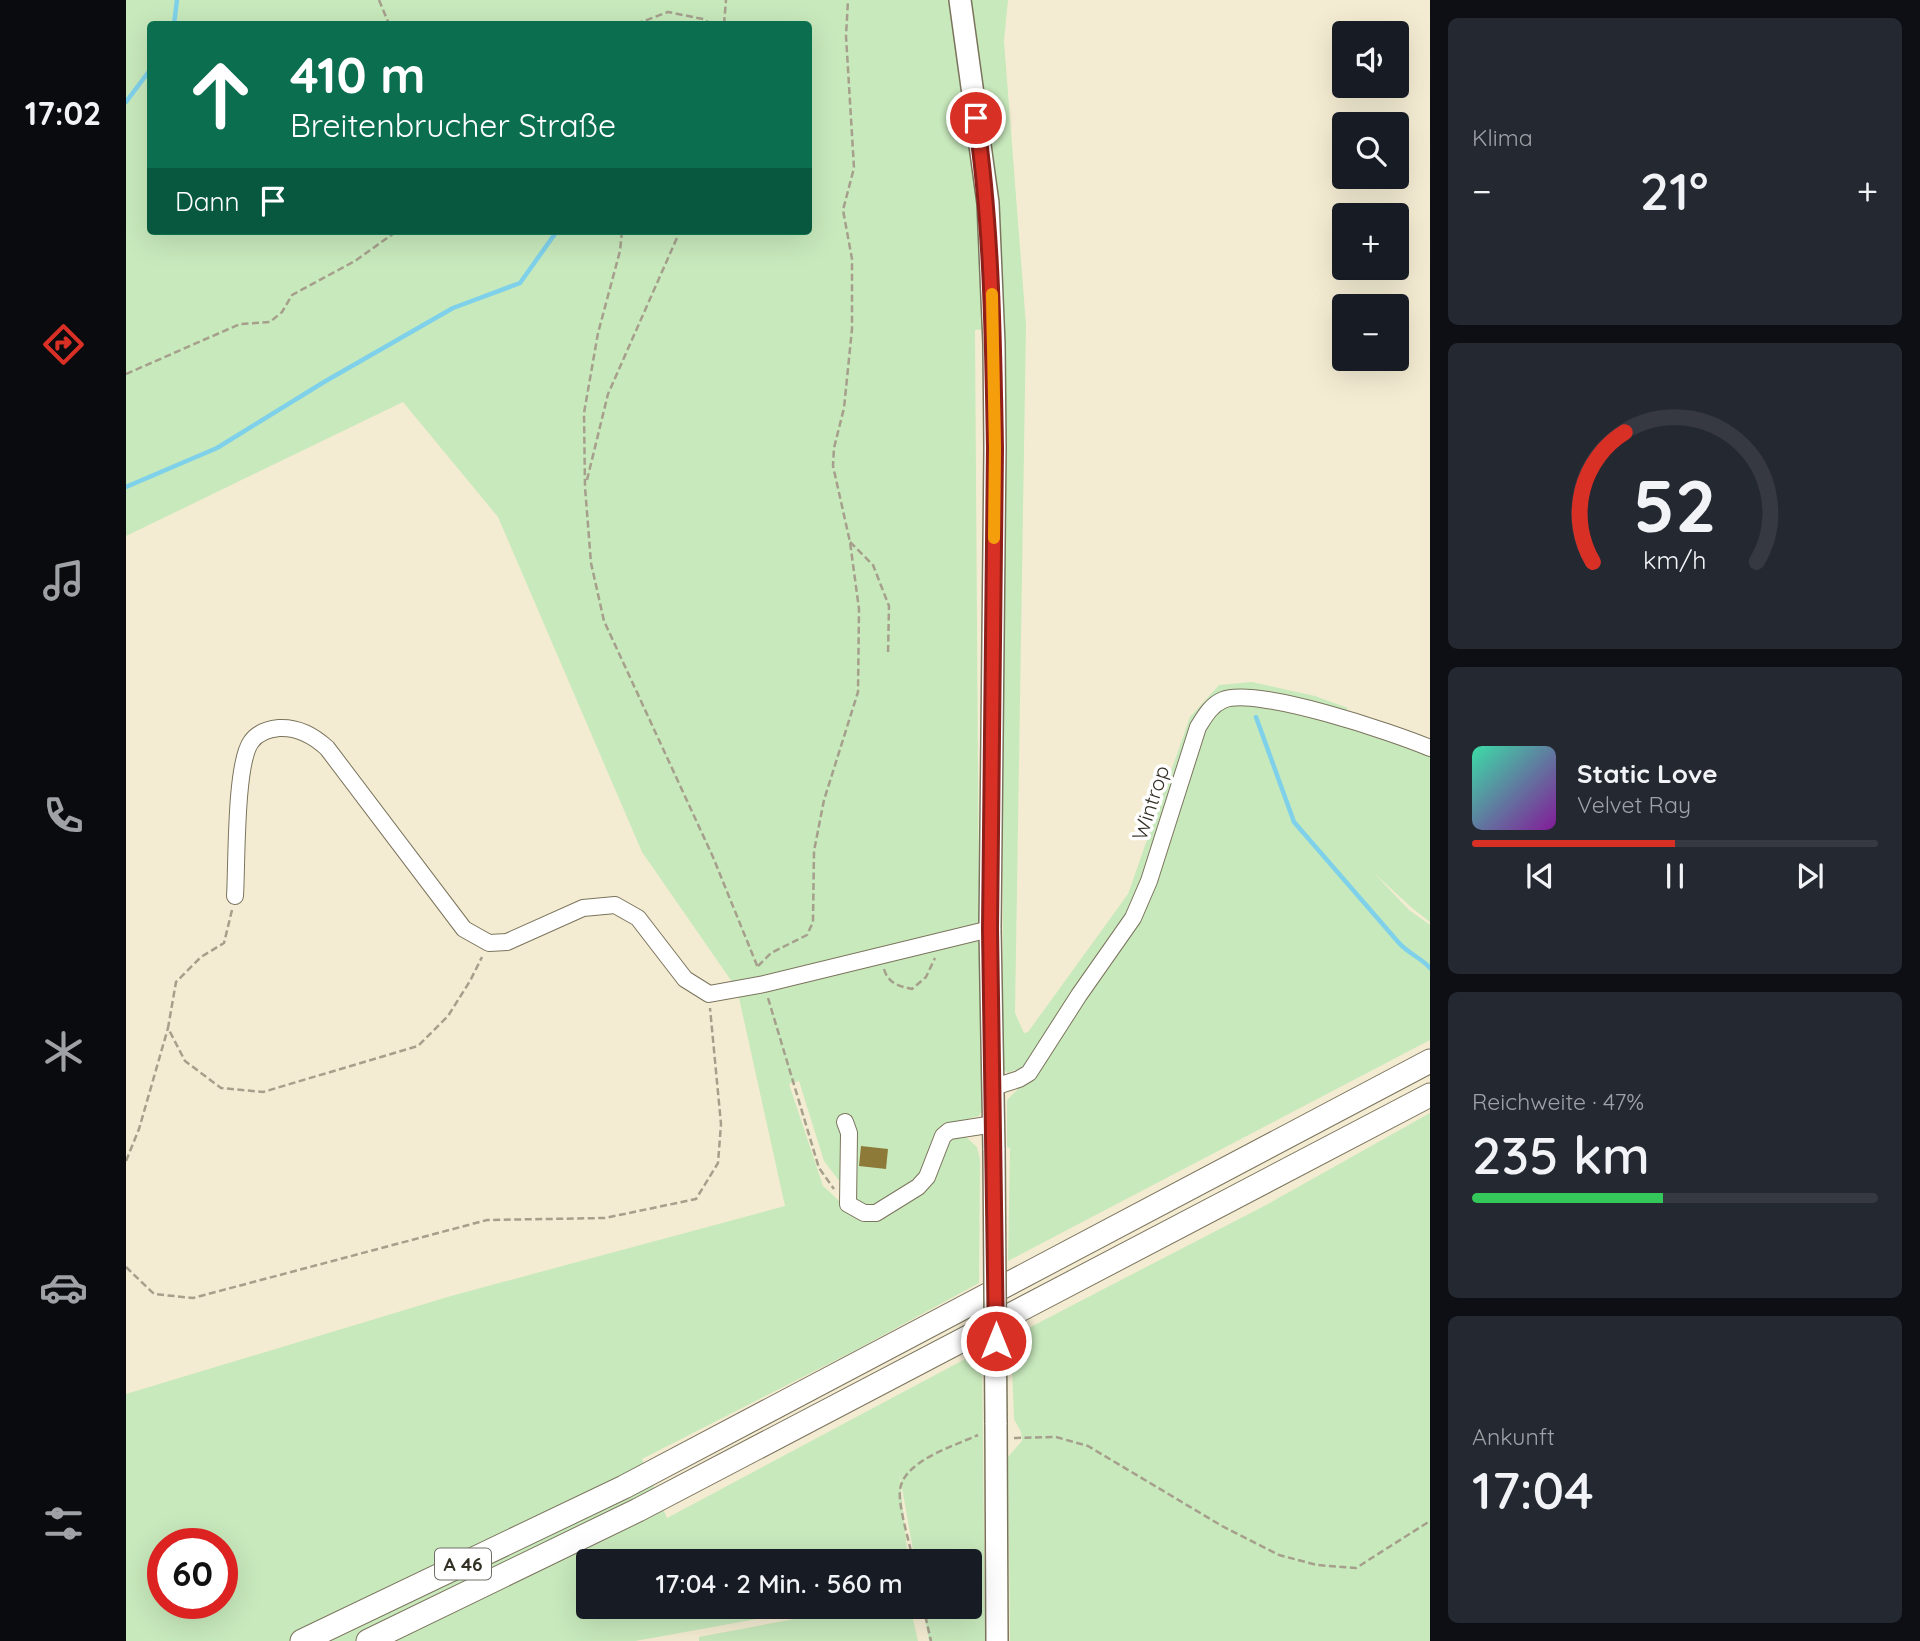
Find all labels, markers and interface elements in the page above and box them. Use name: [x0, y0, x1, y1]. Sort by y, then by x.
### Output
map controls: [1332, 21, 1409, 371]
button: sound: [1332, 21, 1409, 98]
text: 410 m: [290, 44, 425, 105]
icon: ahead: [175, 49, 266, 140]
pin: [946, 88, 1006, 148]
text: 17:02: [25, 93, 101, 133]
icon: arrive: [957, 99, 995, 137]
text: Breitenbrucher Straße: [290, 105, 616, 145]
button: search: [1332, 112, 1409, 189]
text: Klima: [1472, 123, 1533, 152]
text: 21°: [1640, 158, 1708, 223]
text: −: [1472, 167, 1492, 215]
text: +: [1857, 167, 1878, 215]
icon: arrive: [254, 182, 292, 220]
text: Dann: [175, 185, 240, 218]
button: +: [1332, 203, 1409, 280]
button: −: [1332, 294, 1409, 371]
icon: directions: [39, 320, 88, 369]
text: 52: [1633, 459, 1717, 550]
text: km/h: [1643, 544, 1707, 575]
icon: music: [39, 556, 88, 605]
text: Static Love: [1577, 757, 1718, 790]
street label: Wintrop: [1126, 762, 1174, 843]
text: Velvet Ray: [1577, 790, 1691, 819]
icon: phone: [39, 791, 88, 840]
icon: previous: [1521, 857, 1559, 895]
icon: pause: [1656, 857, 1694, 895]
icon: next: [1791, 857, 1829, 895]
icon: climate: [39, 1027, 88, 1076]
text: Reichweite · 47%: [1472, 1087, 1644, 1116]
text: 235 km: [1472, 1122, 1650, 1187]
icon: car: [39, 1263, 88, 1312]
position arrow: [959, 1304, 1033, 1378]
text: Ankunft: [1472, 1422, 1555, 1451]
text: 17:04: [1472, 1457, 1594, 1522]
icon: filters: [39, 1499, 88, 1548]
speed limit sign: 60: [147, 1528, 238, 1619]
road number: A 46: [435, 1548, 491, 1580]
text: 17:04 · 2 Min. · 560 m: [655, 1567, 903, 1600]

